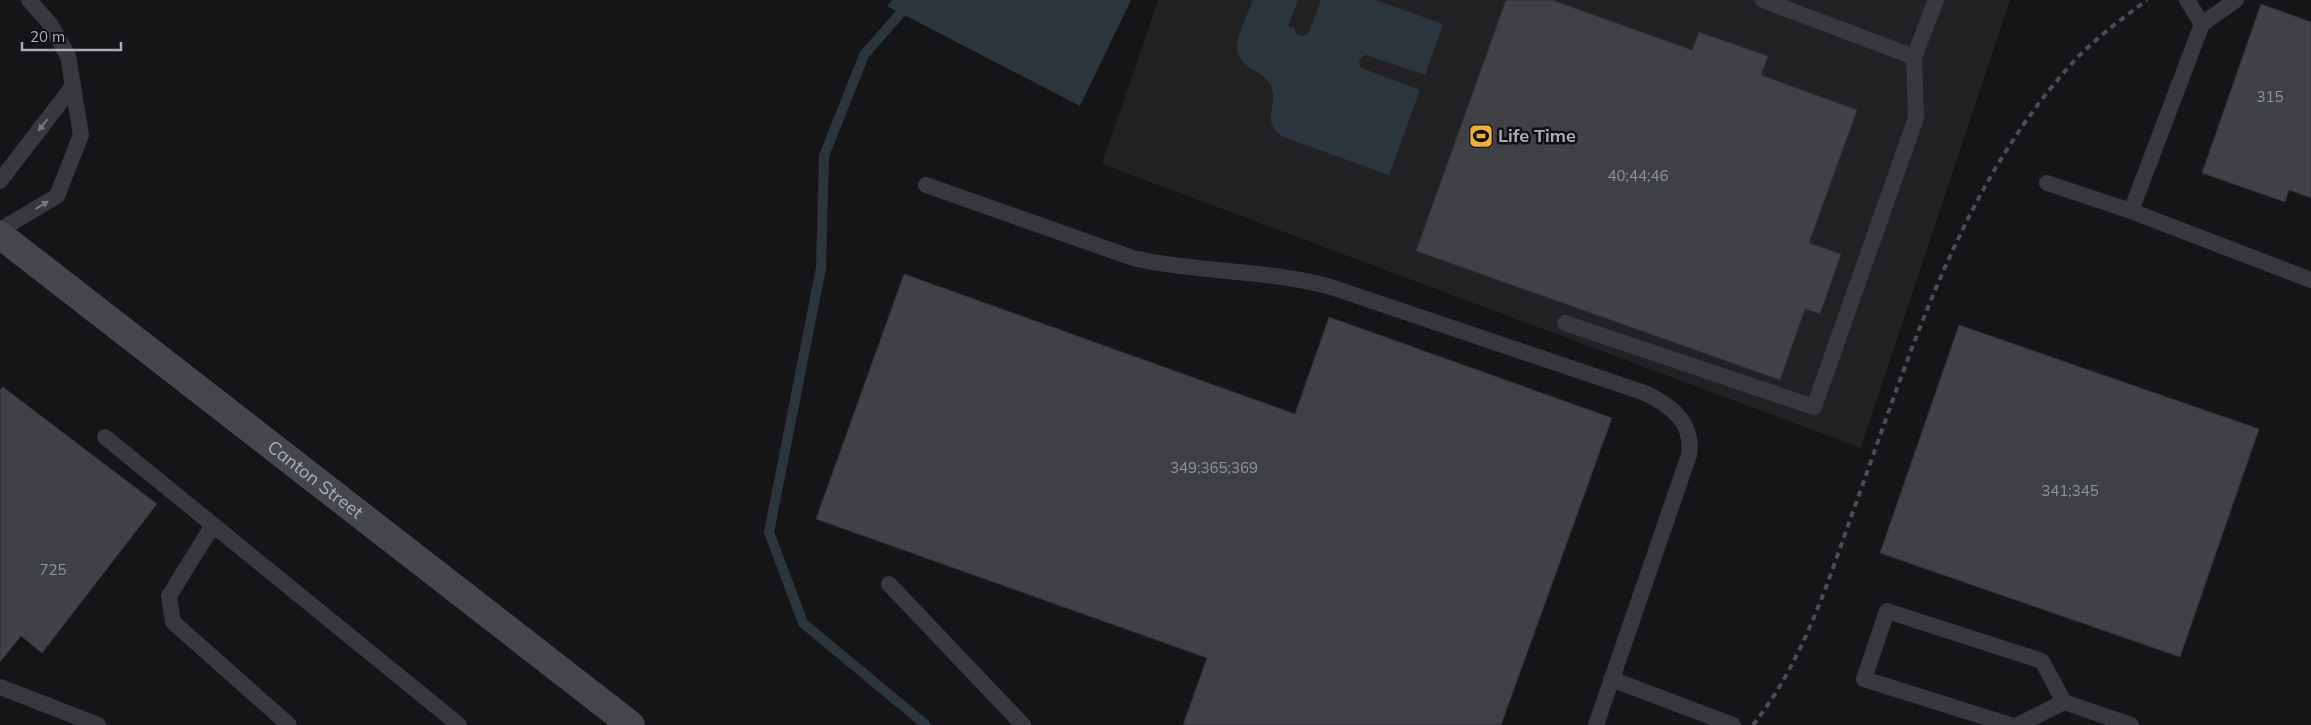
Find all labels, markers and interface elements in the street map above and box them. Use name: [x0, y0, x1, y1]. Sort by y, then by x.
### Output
scale bar: [22, 20, 121, 52]
text: 20 m: [30, 27, 65, 46]
house number: 315: [2256, 87, 2284, 106]
one-way arrow: [38, 118, 49, 131]
sports icon: Life Time: [1468, 123, 1494, 149]
place label: Life Time: [1498, 124, 1576, 147]
house number: 40;44;46: [1608, 166, 1668, 185]
one-way arrow: [35, 200, 48, 209]
street label: Canton Street: [263, 435, 368, 524]
house number: 349;365;369: [1170, 458, 1258, 477]
house number: 341;345: [2041, 481, 2099, 500]
house number: 725: [39, 560, 67, 579]

